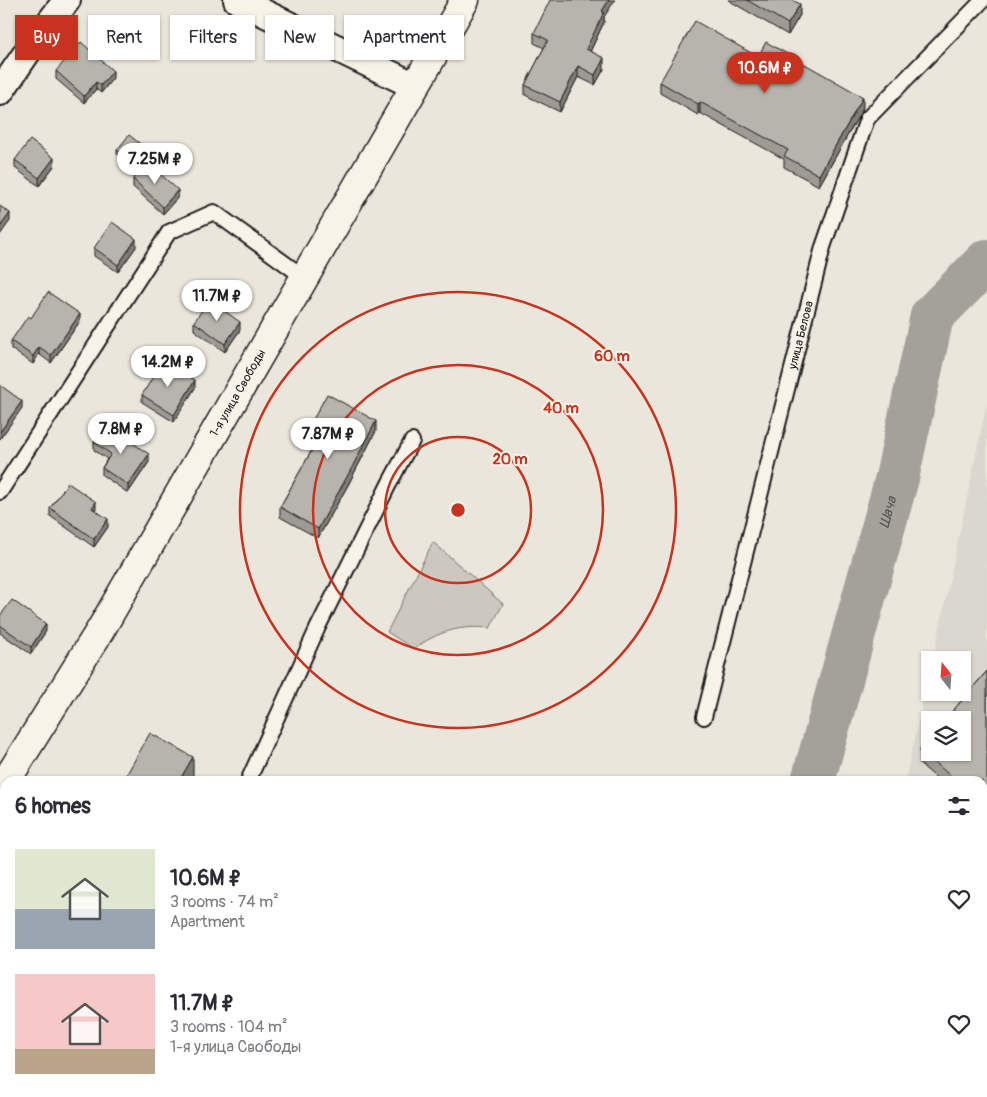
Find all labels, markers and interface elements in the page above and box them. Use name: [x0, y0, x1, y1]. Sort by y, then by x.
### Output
chip: Buy: [15, 15, 78, 60]
chip: Rent: [88, 15, 160, 60]
chip: Filters: [170, 15, 255, 60]
chip: New: [265, 15, 334, 60]
chip: Apartment: [344, 15, 464, 60]
pin: 10.6M ₽: [719, 52, 811, 94]
text: 10.6M ₽: [738, 58, 792, 78]
pin: 7.25M ₽: [109, 142, 201, 185]
text: 7.25M ₽: [128, 149, 182, 169]
pin: 11.7M ₽: [171, 280, 263, 322]
text: 11.7M ₽: [192, 286, 242, 306]
street label: улица Белова: [785, 299, 817, 372]
pin: 14.2M ₽: [122, 346, 214, 388]
street label: 1-я улица Свободы: [207, 346, 269, 440]
text: 60 m: [594, 347, 630, 366]
text: 14.2M ₽: [142, 352, 194, 372]
text: 40 m: [543, 399, 579, 418]
pin: 7.8M ₽: [80, 412, 162, 455]
pin: 7.87M ₽: [282, 418, 374, 460]
text: 7.8M ₽: [99, 419, 143, 439]
text: 7.87M ₽: [301, 424, 355, 444]
text: 20 m: [492, 450, 528, 469]
water label: Шача: [876, 493, 901, 530]
centre of rings: [449, 501, 467, 519]
north arrow: [921, 651, 971, 701]
map controls: [921, 651, 971, 761]
button: layers: [921, 711, 971, 761]
icon: filters: [945, 792, 973, 820]
text: 6 homes: [15, 793, 91, 820]
text: 10.6M ₽: [170, 865, 242, 892]
icon: home: [55, 869, 115, 929]
icon: heart: [945, 885, 973, 913]
text: 3 rooms · 74 m²: [170, 892, 279, 912]
text: Apartment: [170, 912, 245, 932]
text: 11.7M ₽: [170, 990, 234, 1017]
icon: home: [55, 994, 115, 1054]
icon: heart: [945, 1010, 973, 1038]
text: 3 rooms · 104 m²: [170, 1017, 287, 1037]
text: 1-я улица Свободы: [170, 1037, 301, 1057]

